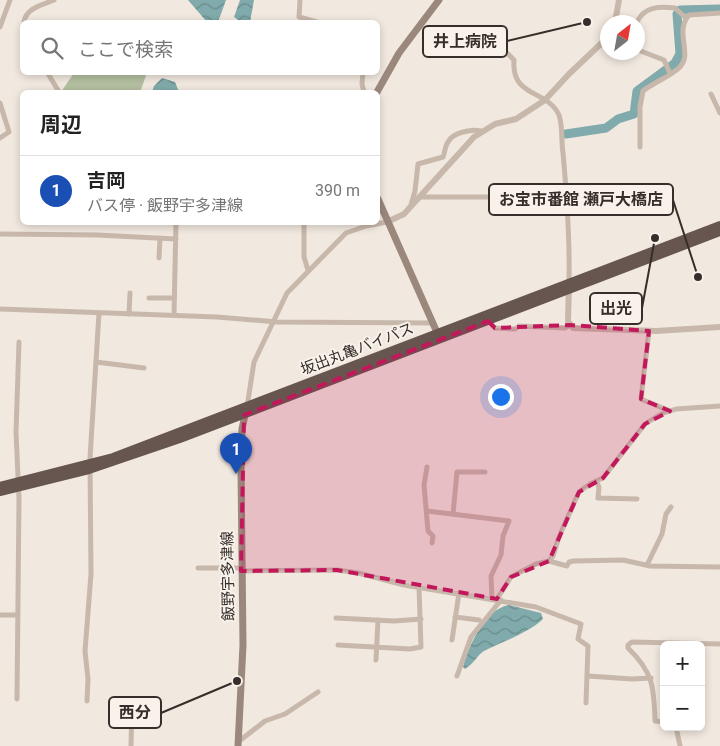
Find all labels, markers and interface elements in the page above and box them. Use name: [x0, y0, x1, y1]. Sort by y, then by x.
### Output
north arrow: [600, 15, 645, 60]
search box: [20, 20, 380, 75]
callout: 井上病院: [423, 26, 507, 57]
text: 井上病院: [433, 32, 497, 51]
icon: search: [38, 34, 66, 62]
text: ここで検索: [78, 38, 173, 61]
text: 周辺: [40, 113, 82, 137]
text: 吉岡: [87, 169, 125, 192]
text: 1: [51, 181, 61, 200]
text: 390 m: [315, 181, 360, 200]
callout: お宝市番館 瀬戸大橋店: [489, 184, 673, 215]
text: お宝市番館 瀬戸大橋店: [499, 190, 663, 209]
text: バス停 · 飯野宇多津線: [87, 196, 243, 215]
callout: 出光: [590, 293, 642, 324]
text: 出光: [600, 299, 632, 318]
street label: 坂出丸亀バイパス: [298, 319, 416, 379]
your location: [488, 384, 514, 410]
pin: 1: [220, 433, 252, 474]
street label: 飯野宇多津線: [218, 531, 238, 621]
map controls: [660, 641, 705, 731]
button: +: [660, 641, 705, 686]
button: −: [660, 686, 705, 731]
callout: 西分: [109, 697, 161, 728]
text: 西分: [119, 703, 151, 722]

